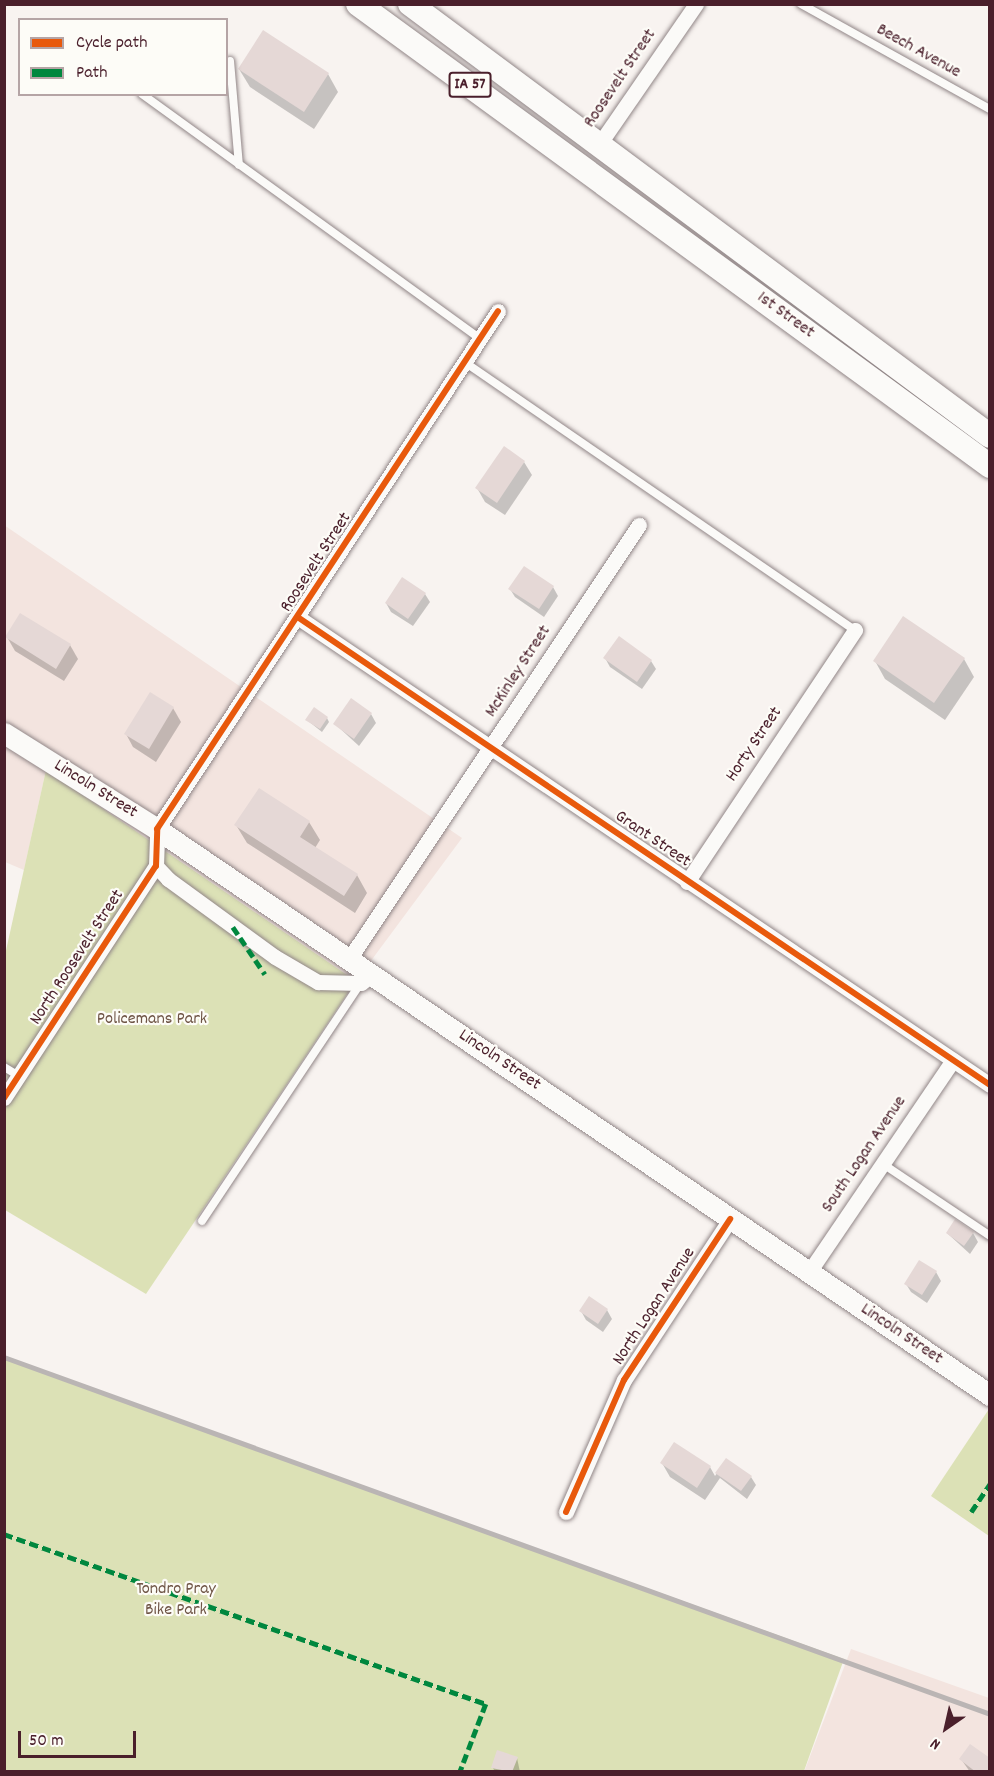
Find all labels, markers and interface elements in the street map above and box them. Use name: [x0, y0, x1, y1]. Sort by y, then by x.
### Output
legend: [18, 18, 228, 96]
street label: Beech Avenue: [872, 20, 964, 84]
street label: Roosevelt Street: [580, 25, 662, 133]
text: Cycle path: [76, 31, 147, 56]
text: Path: [76, 61, 108, 86]
road number: IA 57: [448, 72, 492, 98]
street label: 1st Street: [752, 288, 818, 344]
street label: Roosevelt Street: [277, 509, 357, 617]
street label: McKinley Street: [481, 622, 557, 722]
street label: Horty Street: [722, 703, 788, 787]
street label: Lincoln Street: [49, 756, 141, 824]
street label: Grant Street: [610, 807, 694, 873]
street label: North Roosevelt Street: [26, 886, 130, 1030]
park label: Policemans Park: [97, 1009, 207, 1031]
street label: Lincoln Street: [454, 1026, 544, 1096]
street label: South Logan Avenue: [818, 1093, 912, 1217]
street label: North Logan Avenue: [609, 1244, 701, 1370]
street label: Lincoln Street: [856, 1300, 946, 1370]
park label: Tondro Pray Bike Park: [136, 1580, 216, 1622]
north arrow: [916, 1698, 976, 1758]
scale bar: [21, 1719, 140, 1757]
text: 50 m: [29, 1729, 64, 1754]
text: N: [926, 1732, 945, 1755]

